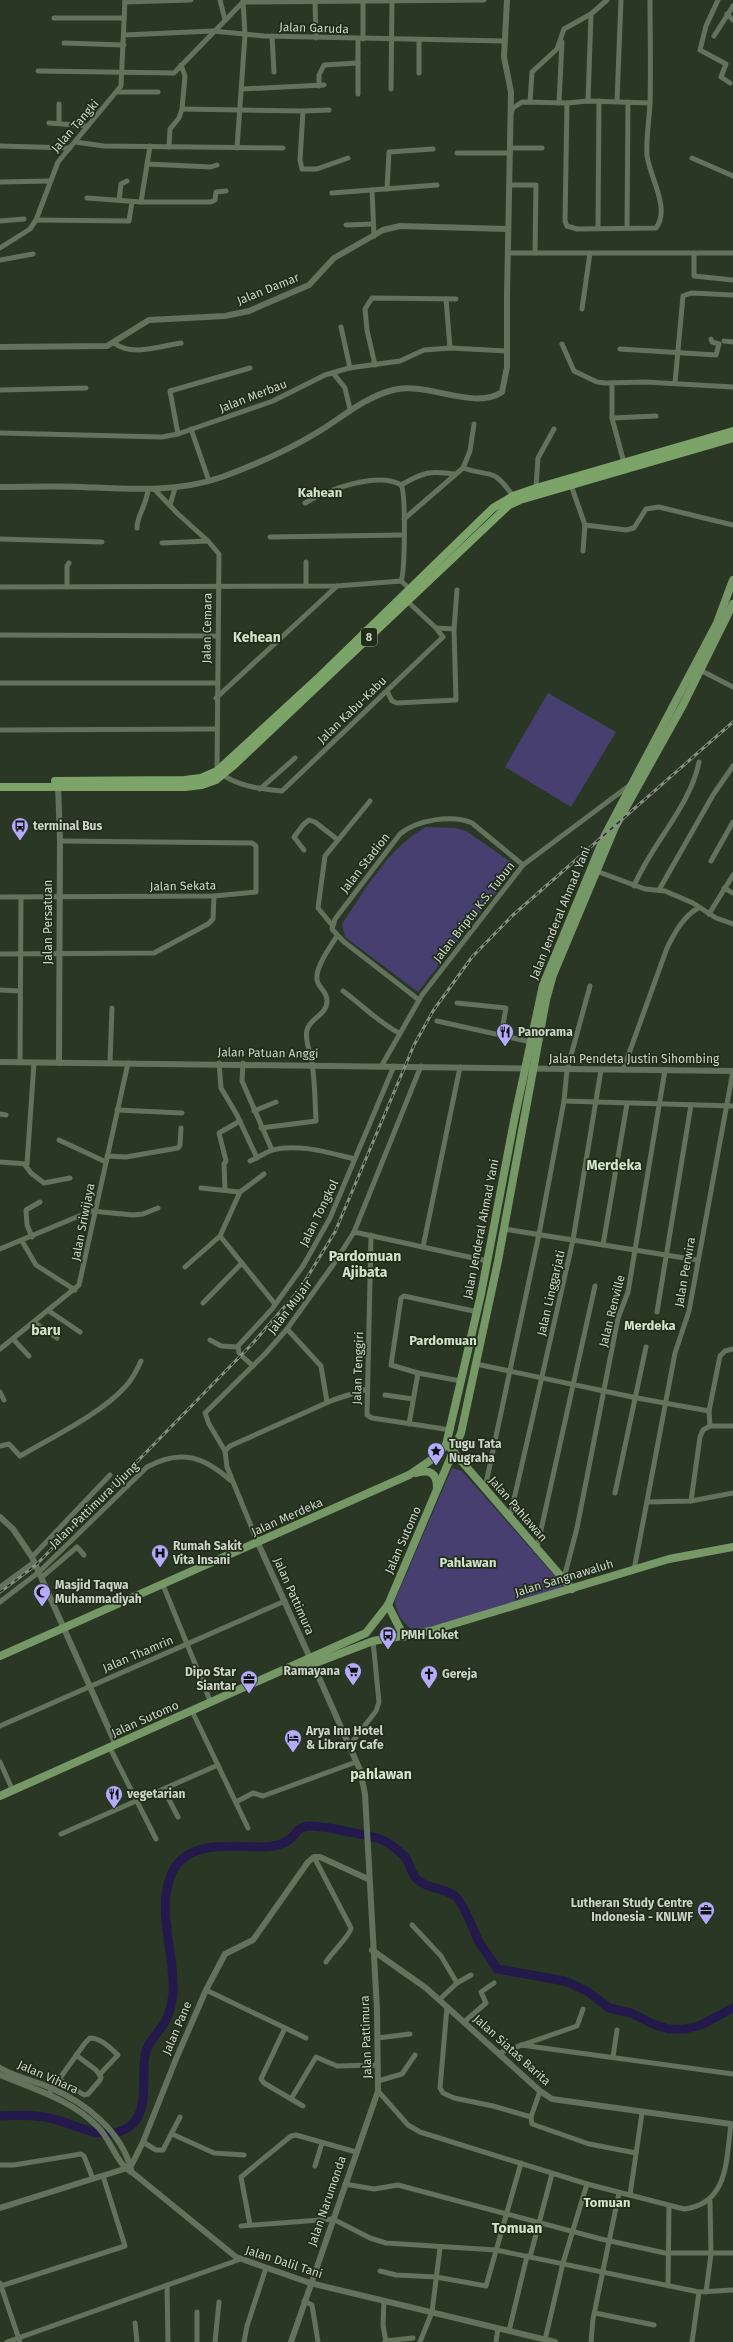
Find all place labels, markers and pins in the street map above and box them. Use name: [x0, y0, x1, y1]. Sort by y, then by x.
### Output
bus stop icon: terminal Bus: [10, 816, 30, 841]
place label: terminal Bus: [33, 819, 102, 833]
restaurant icon: Panorama: [495, 1022, 515, 1047]
place label: Panorama: [518, 1025, 573, 1039]
place label: Tugu Tata Nugraha: [449, 1437, 502, 1465]
place icon: Tugu Tata Nugraha: [426, 1441, 446, 1466]
place label: Rumah Sakit Vita Insani: [172, 1539, 242, 1567]
hospital icon: Rumah Sakit Vita Insani: [150, 1543, 170, 1568]
place label: Masjid Taqwa Muhammadiyah: [55, 1578, 142, 1606]
mosque icon: Masjid Taqwa Muhammadiyah: [32, 1582, 52, 1607]
bus stop icon: PMH Loket: [378, 1625, 398, 1650]
place label: PMH Loket: [401, 1628, 459, 1642]
supermarket icon: Ramayana: [343, 1661, 363, 1686]
place label: Ramayana: [284, 1664, 340, 1678]
church icon: Gereja: [419, 1664, 439, 1689]
place label: Dipo Star Siantar: [185, 1665, 236, 1693]
place label: Gereja: [442, 1667, 478, 1681]
office icon: Dipo Star Siantar: [239, 1669, 259, 1694]
place label: Arya Inn Hotel & Library Cafe: [305, 1724, 384, 1752]
hotel icon: Arya Inn Hotel & Library Cafe: [283, 1728, 303, 1753]
restaurant icon: vegetarian: [104, 1784, 124, 1809]
place label: vegetarian: [126, 1787, 185, 1801]
place label: Lutheran Study Centre Indonesia - KNLWF: [571, 1896, 693, 1924]
office icon: Lutheran Study Centre Indonesia - KNLWF: [696, 1900, 716, 1925]

